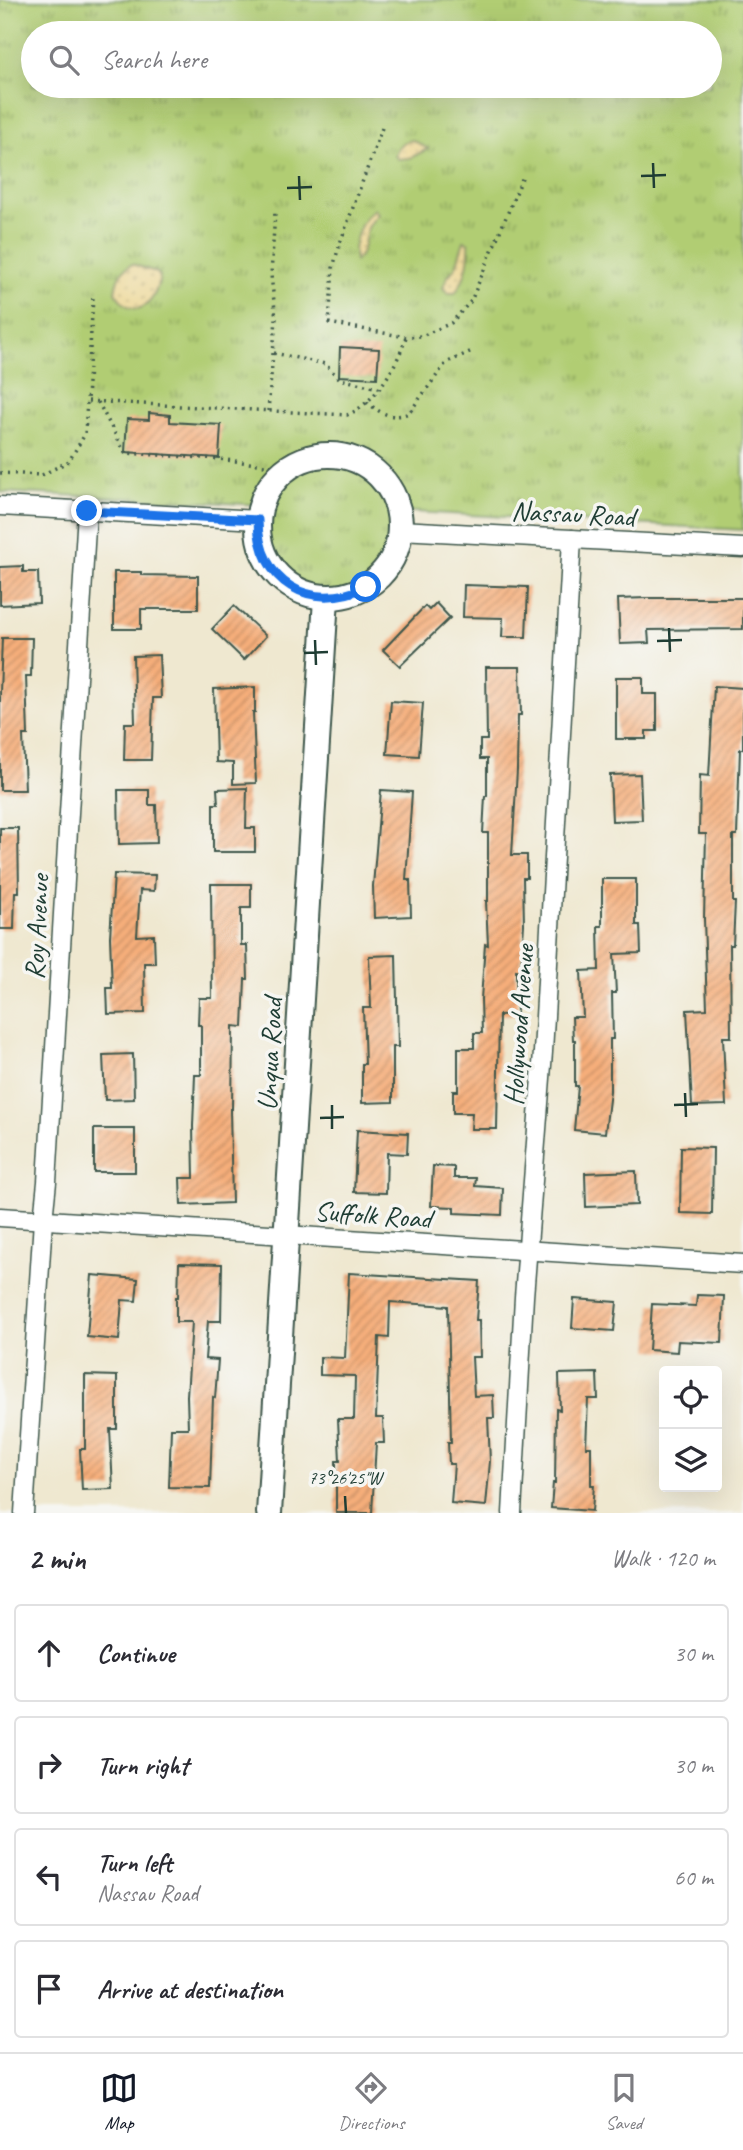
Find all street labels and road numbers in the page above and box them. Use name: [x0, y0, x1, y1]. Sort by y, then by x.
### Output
street label: Nassau Road: [510, 493, 639, 534]
street label: Roy Avenue: [16, 872, 57, 980]
street label: Hollywood Avenue: [495, 942, 542, 1107]
street label: Unqua Road: [249, 993, 290, 1111]
street label: Suffolk Road: [313, 1193, 436, 1236]

